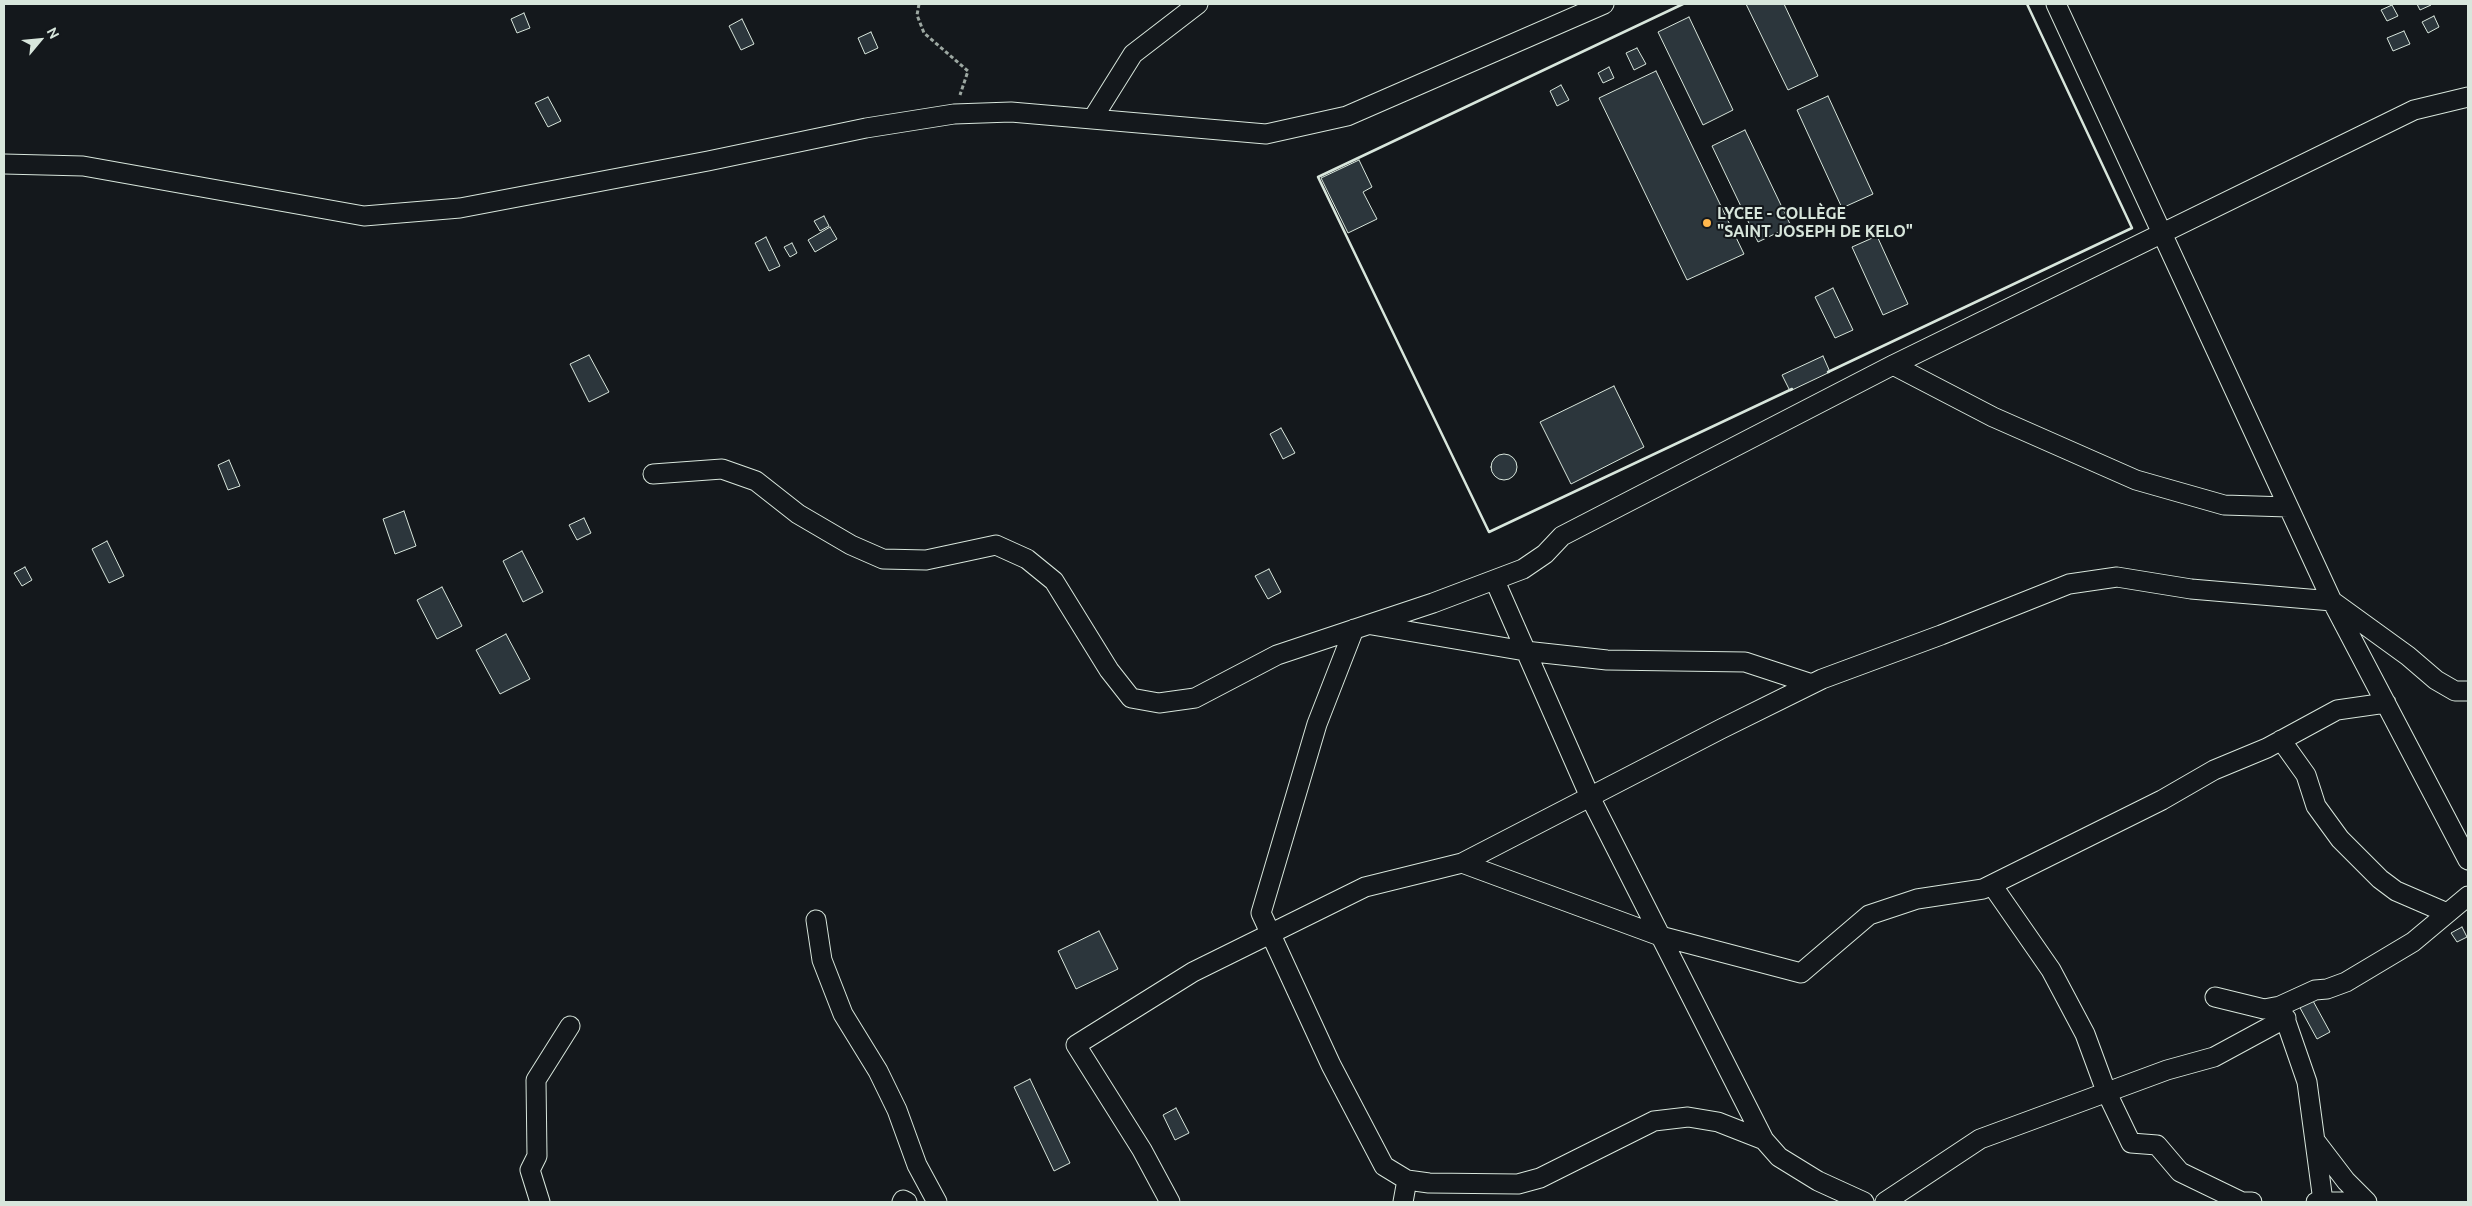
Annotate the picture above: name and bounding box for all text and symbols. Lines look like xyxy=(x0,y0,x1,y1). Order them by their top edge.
north arrow xyxy=(15,15,65,65)
text: N xyxy=(44,25,63,41)
place label: LYCEE - COLLÈGE "SAINT JOSEPH DE KELO" xyxy=(1717,204,1913,242)
marker: LYCEE - COLLÈGE "SAINT JOSEPH DE KELO" xyxy=(1701,217,1713,229)

